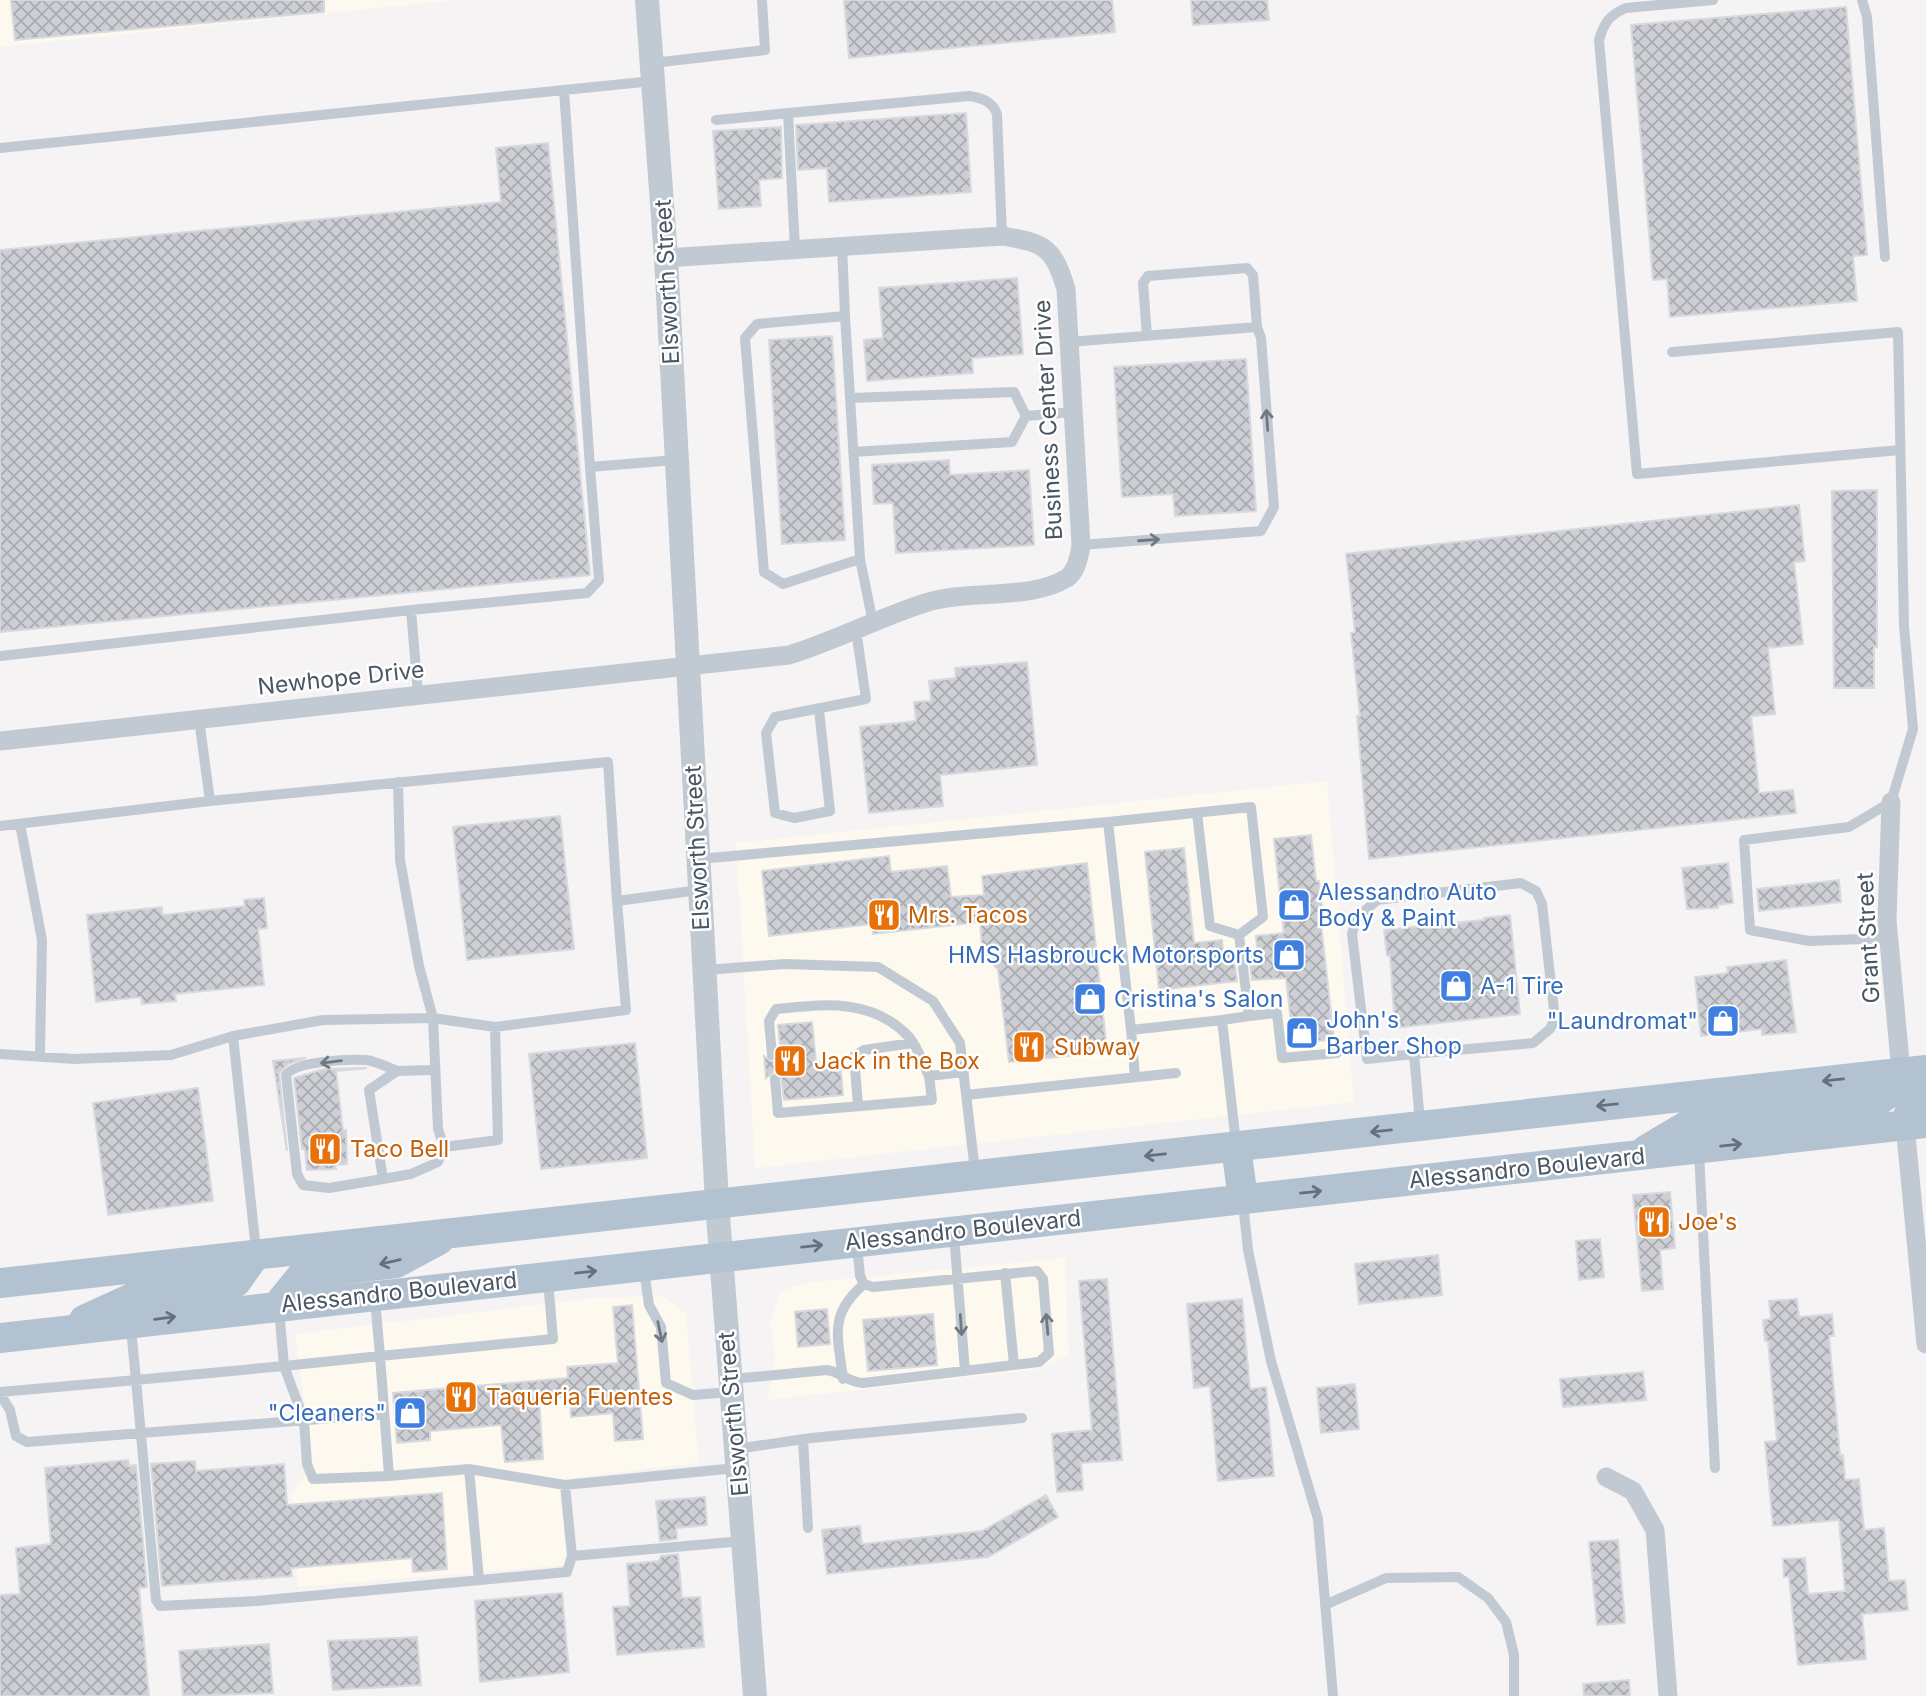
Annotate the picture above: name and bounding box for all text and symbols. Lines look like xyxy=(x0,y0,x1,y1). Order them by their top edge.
street label: Elsworth Street xyxy=(649,198,685,365)
street label: Business Center Drive xyxy=(1028,299,1068,541)
one-way arrow xyxy=(1261,408,1274,431)
one-way arrow xyxy=(1137,533,1160,546)
street label: Newhope Drive xyxy=(256,655,426,701)
street label: Elsworth Street xyxy=(679,764,715,931)
street label: Grant Street xyxy=(1851,871,1885,1004)
place label: Alessandro Auto Body & Paint xyxy=(1318,878,1497,932)
shop icon: Alessandro Auto Body & Paint xyxy=(1275,886,1313,924)
restaurant icon: Mrs. Tacos xyxy=(865,896,903,934)
place label: Mrs. Tacos xyxy=(908,901,1028,929)
shop icon: HMS Hasbrouck Motorsports xyxy=(1270,936,1308,974)
place label: HMS Hasbrouck Motorsports xyxy=(948,941,1264,969)
shop icon: A-1 Tire xyxy=(1437,967,1475,1005)
place label: A-1 Tire xyxy=(1480,972,1564,1000)
shop icon: Cristina's Salon xyxy=(1071,980,1109,1018)
place label: Cristina's Salon xyxy=(1114,985,1283,1013)
shop icon: "Laundromat" xyxy=(1704,1002,1742,1040)
place label: John's Barber Shop xyxy=(1326,1006,1462,1060)
place label: "Laundromat" xyxy=(1547,1007,1698,1035)
shop icon: John's Barber Shop xyxy=(1283,1014,1321,1052)
restaurant icon: Subway xyxy=(1010,1028,1048,1066)
place label: Subway xyxy=(1054,1033,1140,1061)
restaurant icon: Jack in the Box xyxy=(771,1042,809,1080)
place label: Jack in the Box xyxy=(814,1047,980,1075)
one-way arrow xyxy=(320,1055,343,1068)
one-way arrow xyxy=(1822,1073,1845,1086)
one-way arrow xyxy=(1596,1099,1619,1112)
one-way arrow xyxy=(1370,1124,1393,1137)
restaurant icon: Taco Bell xyxy=(306,1130,344,1168)
place label: Taco Bell xyxy=(350,1135,449,1163)
one-way arrow xyxy=(1720,1138,1742,1151)
street label: Alessandro Boulevard xyxy=(1408,1142,1646,1194)
one-way arrow xyxy=(1144,1149,1167,1162)
one-way arrow xyxy=(1299,1185,1321,1198)
restaurant icon: Joe's xyxy=(1635,1203,1673,1241)
street label: Alessandro Boulevard xyxy=(844,1204,1082,1256)
place label: Joe's xyxy=(1678,1208,1737,1236)
one-way arrow xyxy=(800,1239,823,1252)
one-way arrow xyxy=(380,1256,402,1269)
street label: Alessandro Boulevard xyxy=(280,1266,518,1318)
one-way arrow xyxy=(574,1266,597,1279)
one-way arrow xyxy=(153,1312,176,1325)
one-way arrow xyxy=(955,1313,968,1336)
one-way arrow xyxy=(1041,1314,1054,1336)
one-way arrow xyxy=(654,1320,667,1342)
street label: Elsworth Street xyxy=(712,1330,754,1498)
restaurant icon: Taqueria Fuentes xyxy=(442,1378,480,1416)
place label: Taqueria Fuentes xyxy=(486,1383,673,1411)
shop icon: "Cleaners" xyxy=(391,1394,429,1432)
place label: "Cleaners" xyxy=(268,1399,386,1427)

